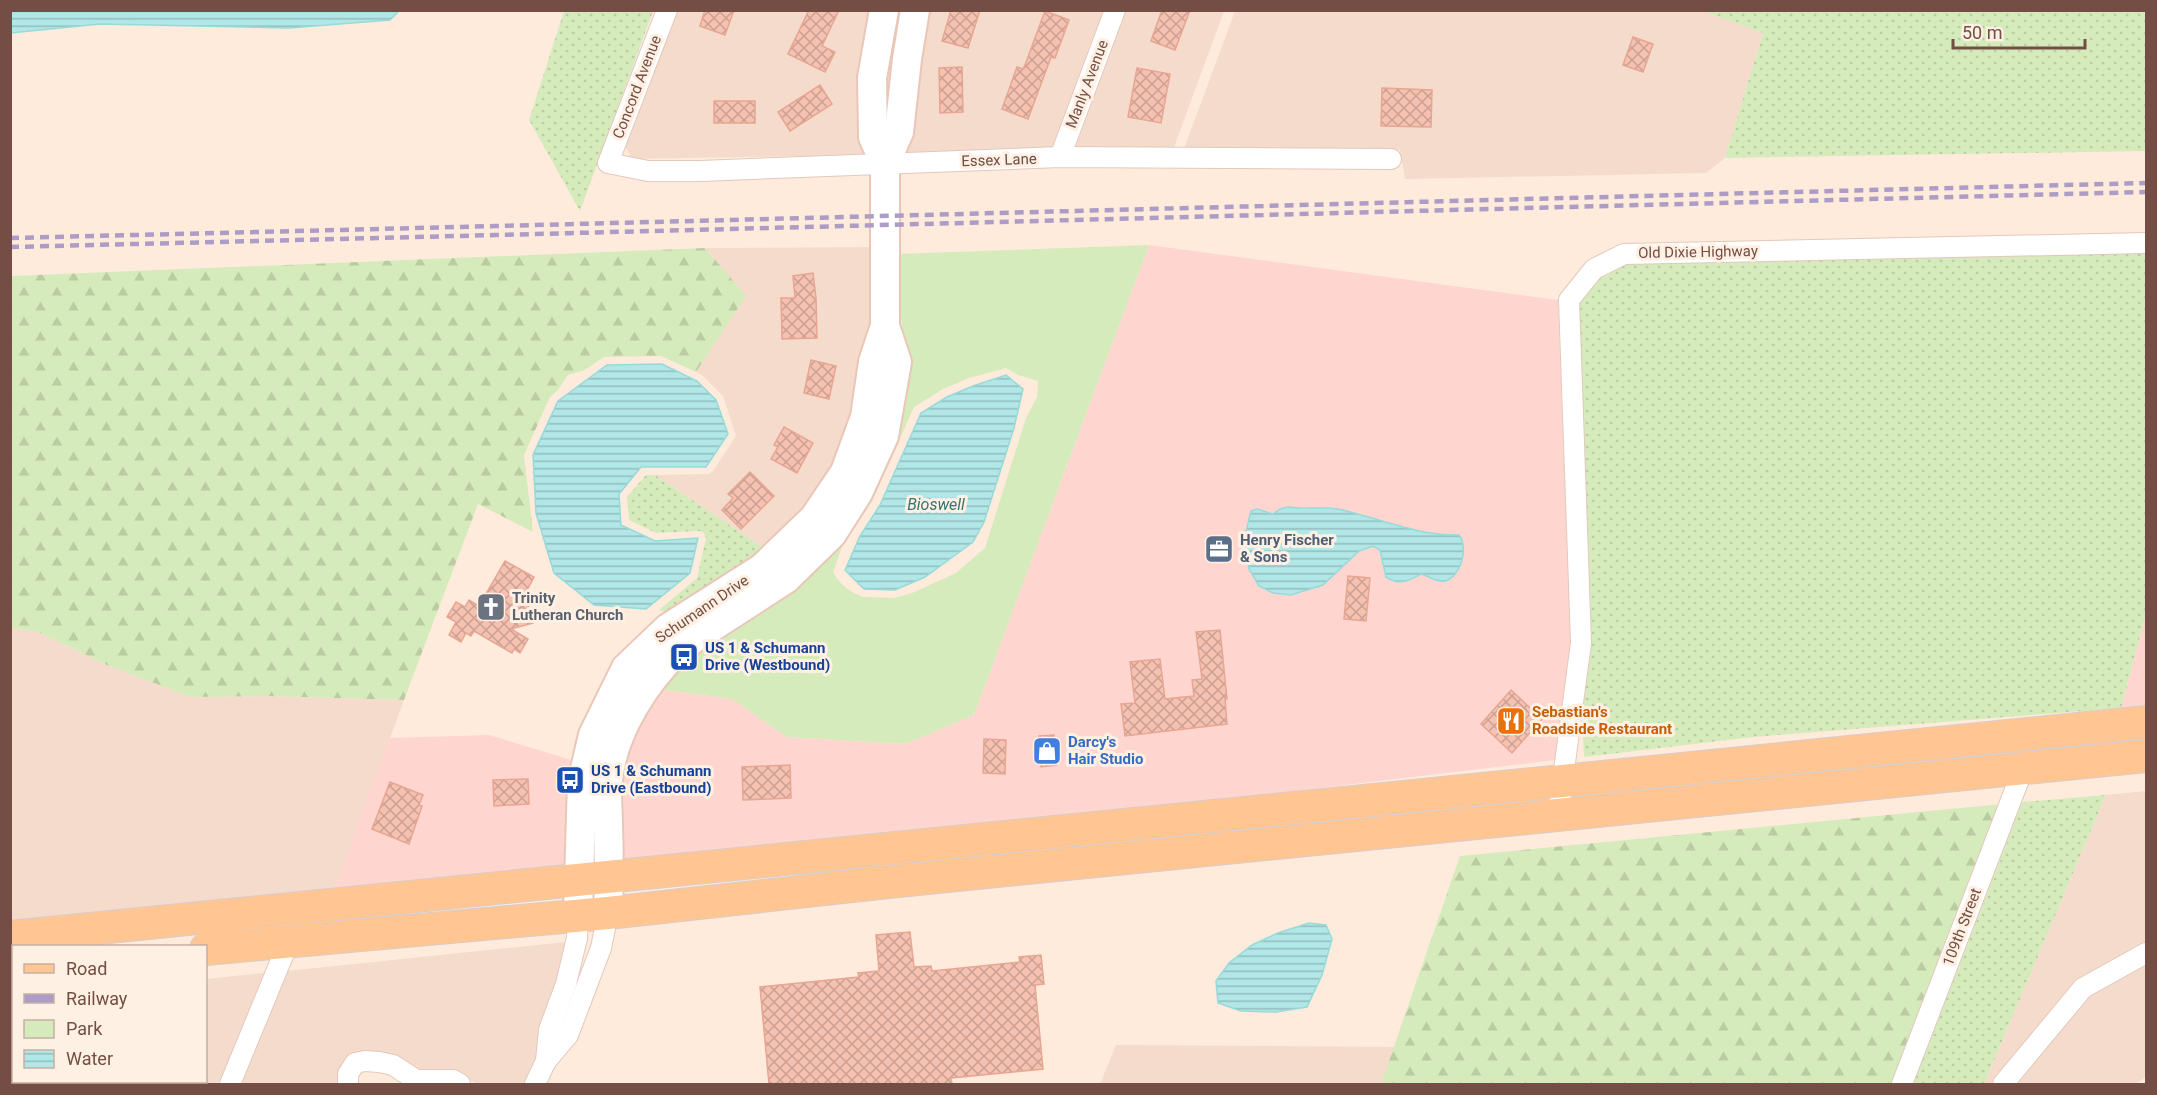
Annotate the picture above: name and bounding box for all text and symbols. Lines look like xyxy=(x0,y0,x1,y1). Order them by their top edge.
scale bar xyxy=(1953,12,2085,50)
text: 50 m xyxy=(1962,22,2002,43)
street label: Concord Avenue xyxy=(609,33,665,141)
street label: Manly Avenue xyxy=(1062,37,1112,131)
street label: Essex Lane xyxy=(961,150,1037,170)
street label: Old Dixie Highway xyxy=(1638,242,1758,262)
water label: Bioswell xyxy=(907,495,965,514)
place label: Henry Fischer & Sons xyxy=(1240,531,1334,566)
office icon: Henry Fischer & Sons xyxy=(1203,533,1235,565)
street label: Schumann Drive xyxy=(652,571,752,647)
place label: Trinity Lutheran Church xyxy=(512,589,624,624)
church icon: Trinity Lutheran Church xyxy=(475,591,507,623)
place label: US 1 & Schumann Drive (Westbound) xyxy=(705,639,830,674)
bus stop icon: US 1 & Schumann Drive (Westbound) xyxy=(668,641,700,673)
place label: Sebastian's Roadside Restaurant xyxy=(1532,703,1672,738)
restaurant icon: Sebastian's Roadside Restaurant xyxy=(1495,705,1527,737)
place label: Darcy's Hair Studio xyxy=(1068,733,1143,768)
shop icon: Darcy's Hair Studio xyxy=(1031,735,1063,767)
place label: US 1 & Schumann Drive (Eastbound) xyxy=(591,762,711,797)
bus stop icon: US 1 & Schumann Drive (Eastbound) xyxy=(554,764,586,796)
street label: 109th Street xyxy=(1939,886,1985,968)
legend xyxy=(12,945,207,1083)
text: Road xyxy=(66,958,107,979)
text: Railway xyxy=(66,988,128,1009)
text: Park xyxy=(66,1018,103,1039)
text: Water xyxy=(66,1048,113,1069)

